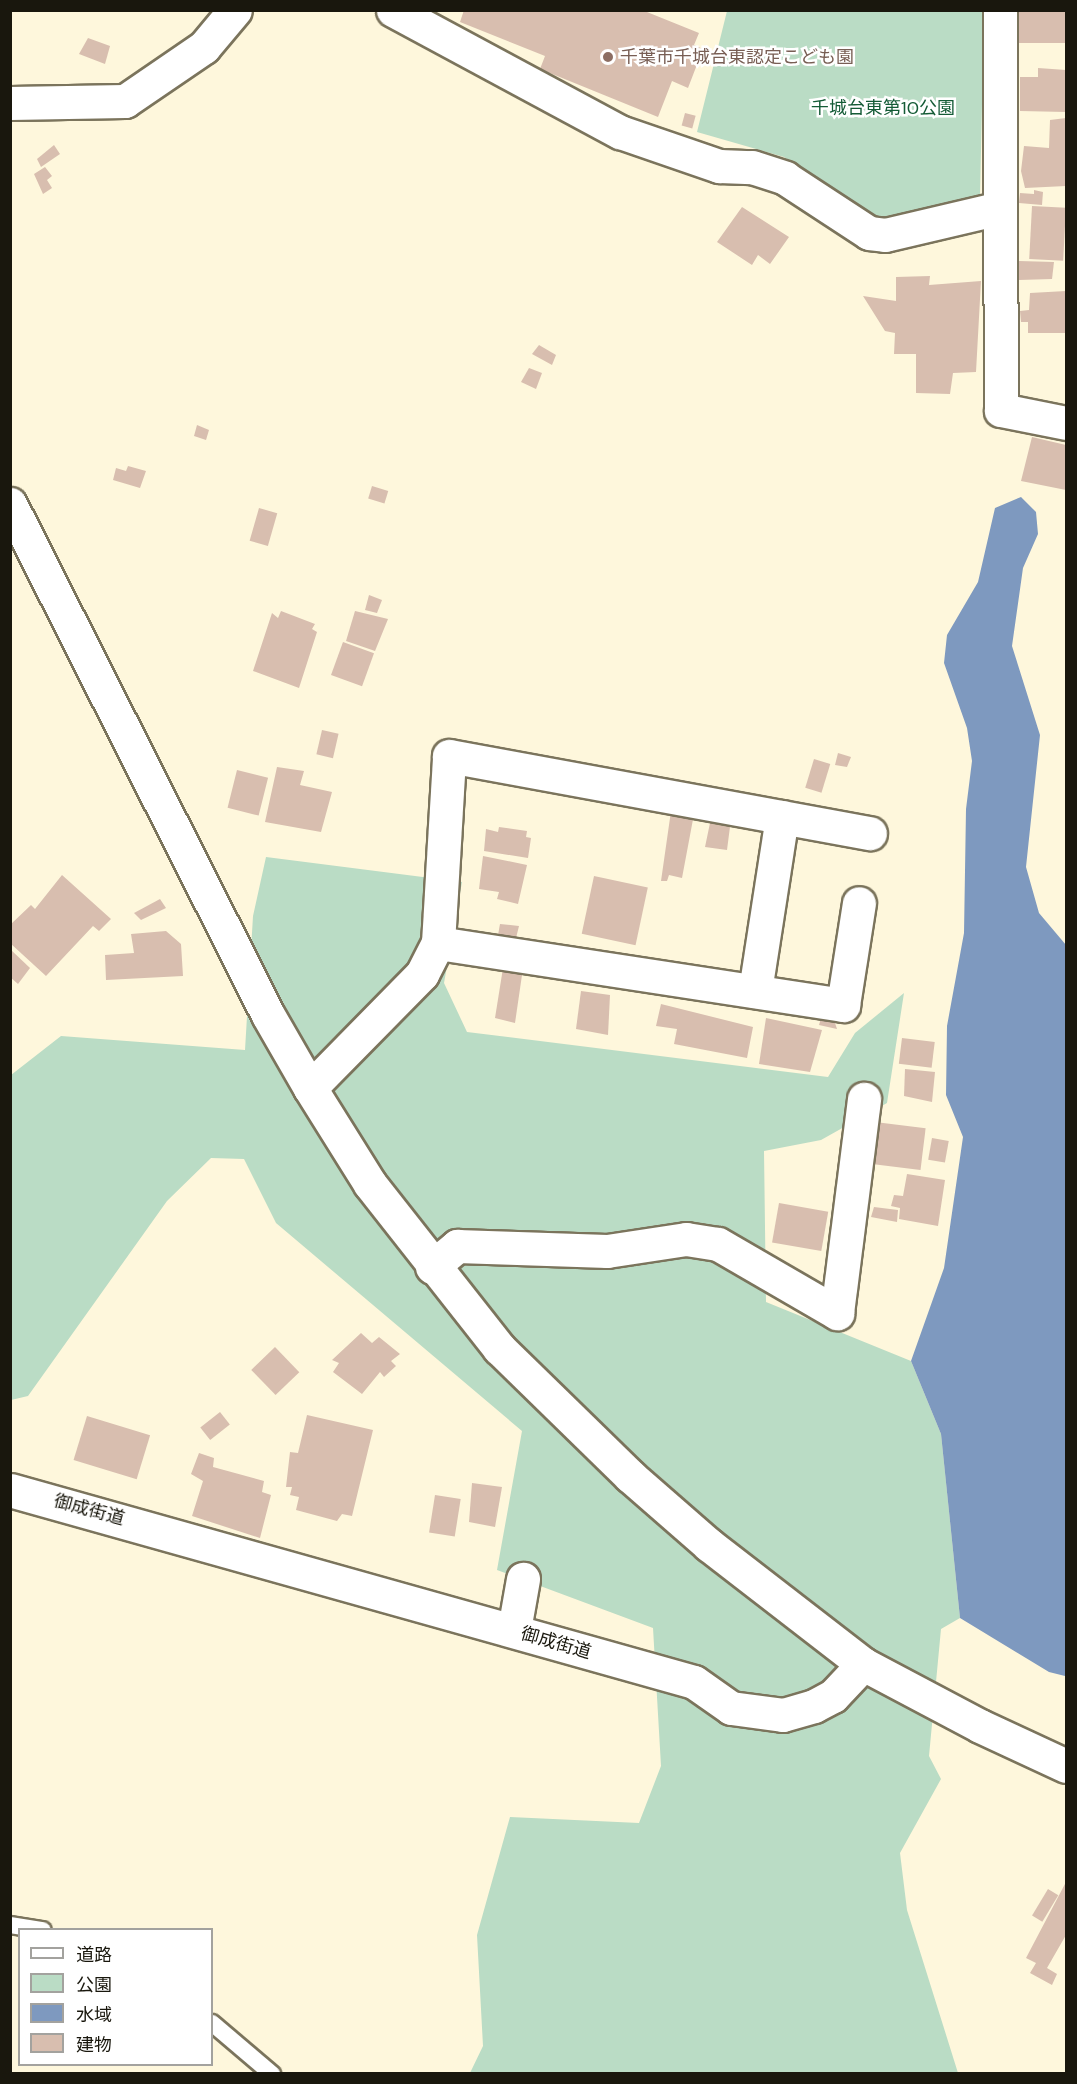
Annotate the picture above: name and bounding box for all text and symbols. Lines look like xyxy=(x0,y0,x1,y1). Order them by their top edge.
place label: 千葉市千城台東認定こども園 xyxy=(620,46,854,68)
marker: 千葉市千城台東認定こども園 xyxy=(601,50,615,64)
park label: 千城台東第10公園 xyxy=(811,97,955,119)
street label: 御成街道 xyxy=(51,1490,127,1530)
street label: 御成街道 xyxy=(518,1623,594,1663)
legend xyxy=(18,1928,213,2066)
text: 道路 xyxy=(76,1943,112,1967)
text: 公園 xyxy=(76,1973,112,1997)
text: 水域 xyxy=(76,2003,112,2027)
text: 建物 xyxy=(76,2033,112,2057)

